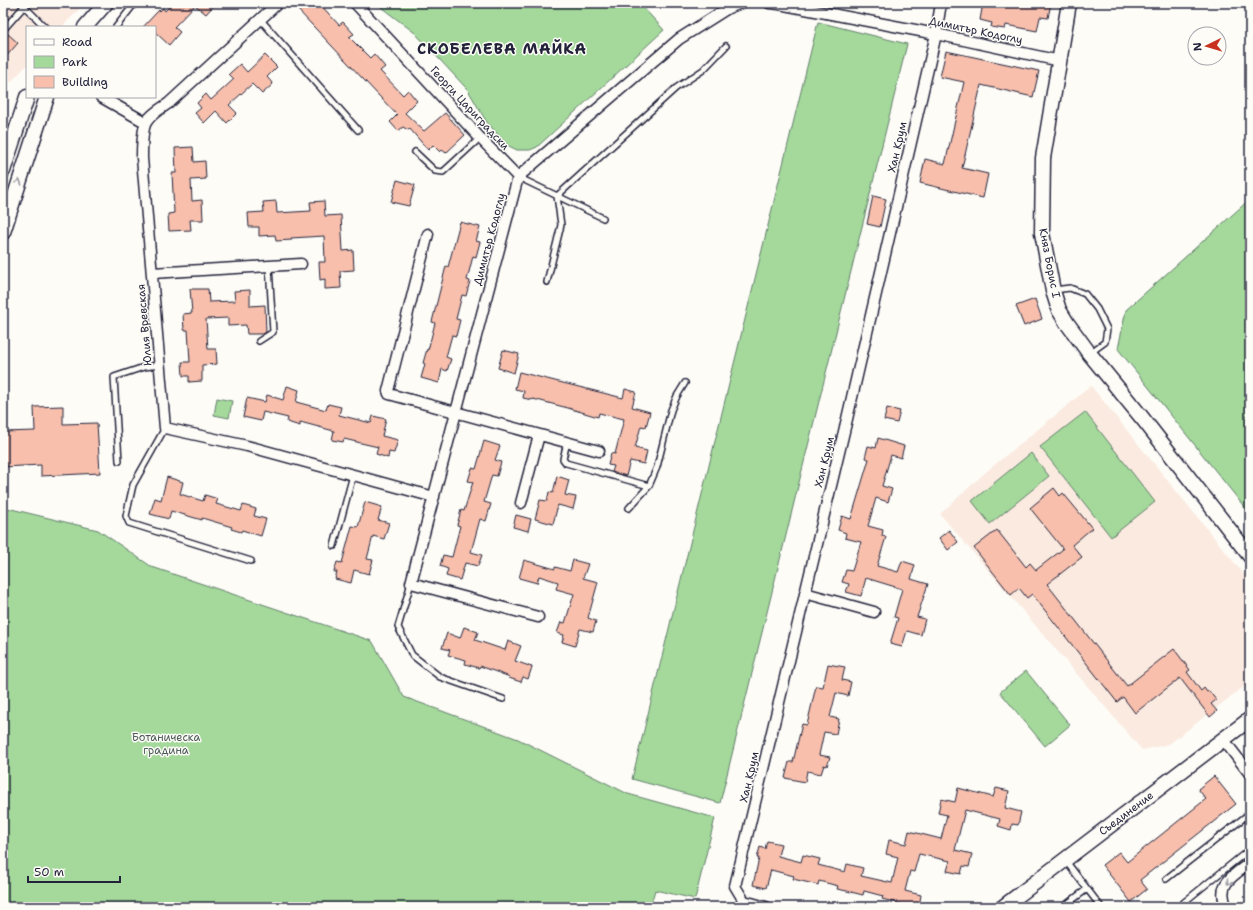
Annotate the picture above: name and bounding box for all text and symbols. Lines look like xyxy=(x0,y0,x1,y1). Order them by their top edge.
street label: Димитър Кодоглу xyxy=(928,13,1024,48)
legend xyxy=(26,26,156,98)
north arrow xyxy=(1187,26,1227,66)
text: Road xyxy=(62,34,93,50)
district label: СКОБЕЛЕВА МАЙКА xyxy=(417,39,587,59)
text: N xyxy=(1190,42,1205,52)
text: Park xyxy=(62,54,88,70)
street label: Георги Цариградски xyxy=(427,63,513,154)
text: Building xyxy=(62,74,108,90)
street label: Хан Крум xyxy=(884,120,911,174)
one-way arrow xyxy=(14,178,23,185)
street label: Димитър Кодоглу xyxy=(470,191,509,287)
street label: Княз Борис I xyxy=(1035,227,1064,299)
street label: Юлия Вревская xyxy=(133,283,156,366)
street label: Хан Крум xyxy=(811,435,838,489)
park label: Ботаническа градина xyxy=(132,730,201,758)
street label: Хан Крум xyxy=(736,750,763,804)
street label: Съединение xyxy=(1096,788,1157,839)
scale bar xyxy=(28,858,120,884)
text: 50 m xyxy=(34,864,64,880)
one-way arrow xyxy=(1227,877,1234,884)

